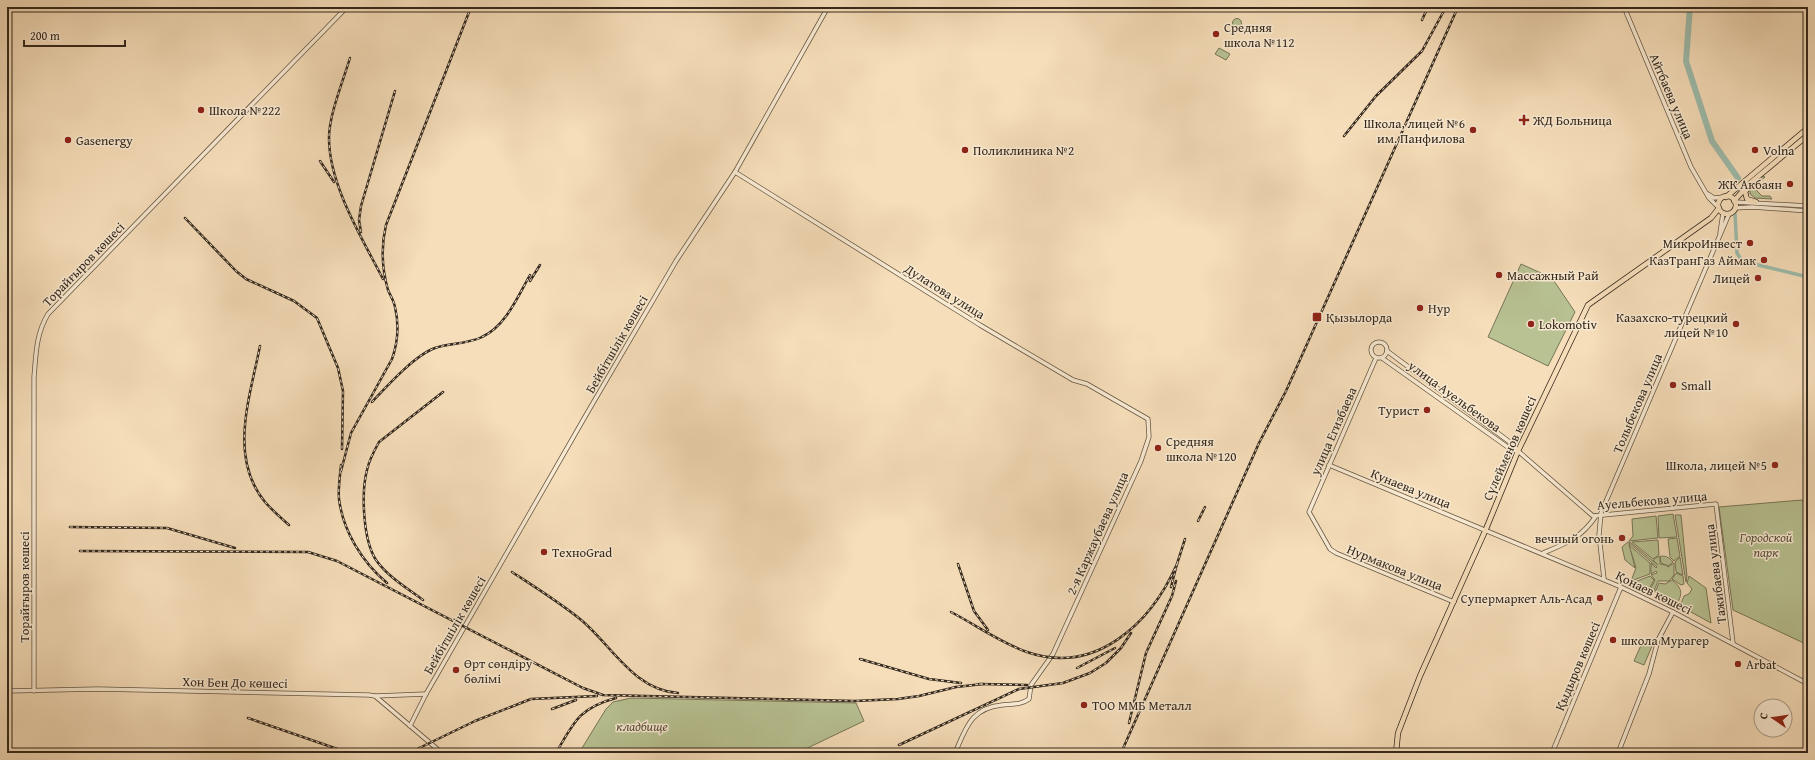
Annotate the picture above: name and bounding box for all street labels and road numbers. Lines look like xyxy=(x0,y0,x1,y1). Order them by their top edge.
street label: Айтбаева улица xyxy=(1645,50,1698,143)
street label: Торайғыров көшесі xyxy=(38,218,129,311)
street label: Дулатова улица xyxy=(900,259,989,324)
street label: Бейбітшілік көшесі xyxy=(581,291,652,397)
street label: Толыбекова улица xyxy=(1608,350,1667,456)
street label: улица Ауельбекова xyxy=(1404,356,1506,437)
street label: улица Егизбаева xyxy=(1305,383,1362,479)
street label: Сүлейменов көшесі xyxy=(1478,393,1541,503)
street label: Кунаева улица xyxy=(1368,464,1454,513)
street label: 2-я Каржаубаева улица xyxy=(1062,468,1134,598)
street label: Ауельбекова улица xyxy=(1596,486,1709,515)
street label: Тажибаева улица xyxy=(1700,522,1731,625)
street label: Торайғыров көшесі xyxy=(15,531,34,643)
street label: Нурмакова улица xyxy=(1344,540,1446,596)
street label: Қонаев көшесі xyxy=(1612,566,1695,619)
street label: Бейбітшілік көшесі xyxy=(419,572,490,678)
street label: Қыдыров көшесі xyxy=(1550,618,1605,714)
street label: Хон Бен До көшесі xyxy=(182,672,288,693)

